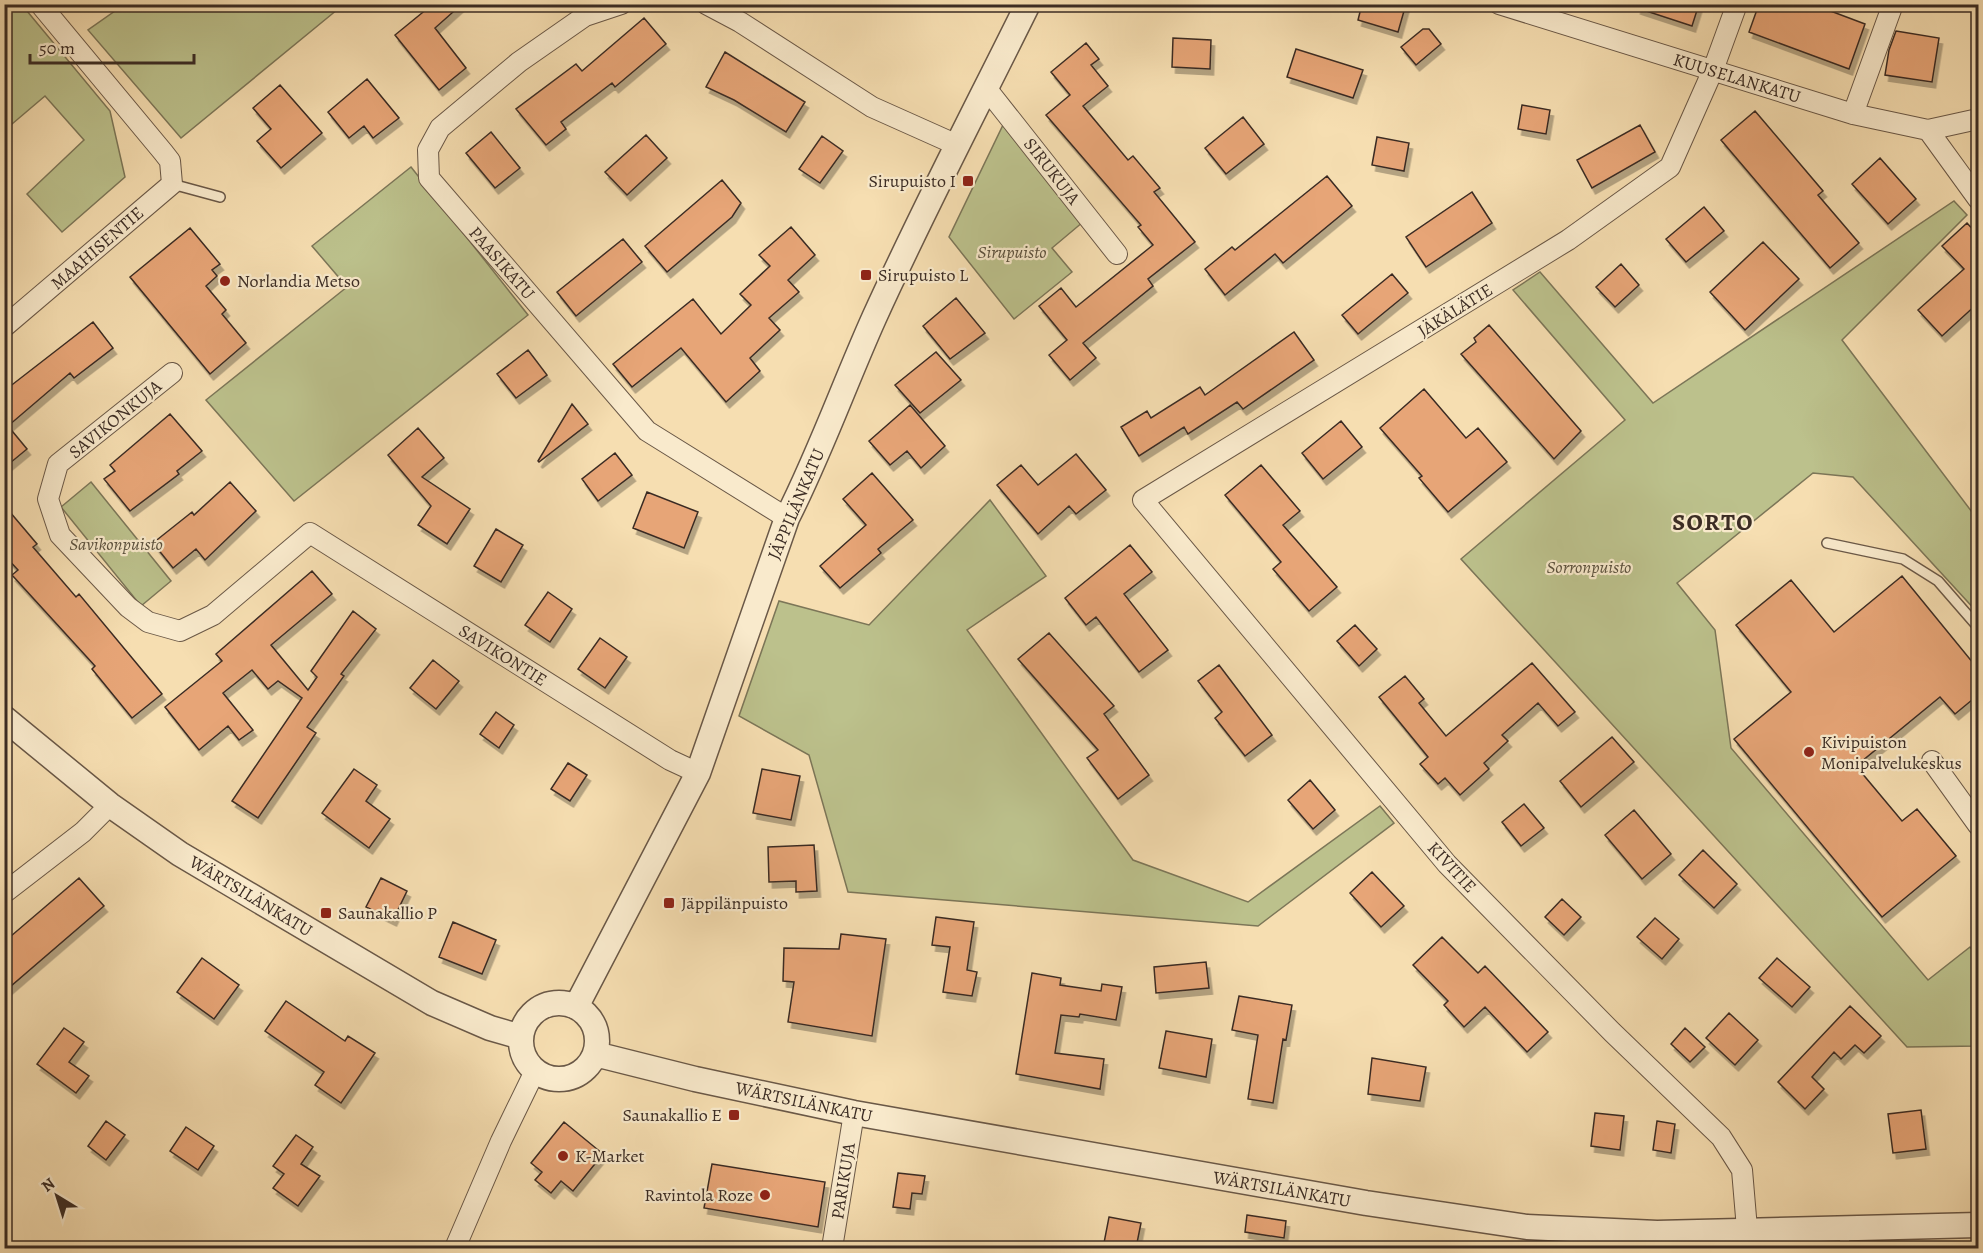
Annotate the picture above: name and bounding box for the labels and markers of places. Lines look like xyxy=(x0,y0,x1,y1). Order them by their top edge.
place label: Sirupuisto I xyxy=(868,169,956,193)
marker: Sirupuisto I xyxy=(961,174,975,188)
place label: Sirupuisto L xyxy=(878,263,969,287)
marker: Sirupuisto L xyxy=(859,268,873,282)
place label: Norlandia Metso xyxy=(237,269,360,293)
marker: Norlandia Metso xyxy=(218,274,232,288)
place label: Kivipuiston Monipalvelukeskus xyxy=(1821,730,1962,775)
marker: Kivipuiston Monipalvelukeskus xyxy=(1802,745,1816,759)
place label: Jäppilänpuisto xyxy=(681,891,788,915)
marker: Jäppilänpuisto xyxy=(662,896,676,910)
place label: Saunakallio P xyxy=(338,901,437,925)
marker: Saunakallio P xyxy=(319,906,333,920)
place label: Saunakallio E xyxy=(622,1103,722,1127)
marker: Saunakallio E xyxy=(727,1108,741,1122)
place label: K-Market xyxy=(575,1144,645,1168)
marker: K-Market xyxy=(556,1149,570,1163)
place label: Ravintola Roze xyxy=(644,1183,753,1207)
marker: Ravintola Roze xyxy=(758,1188,772,1202)

